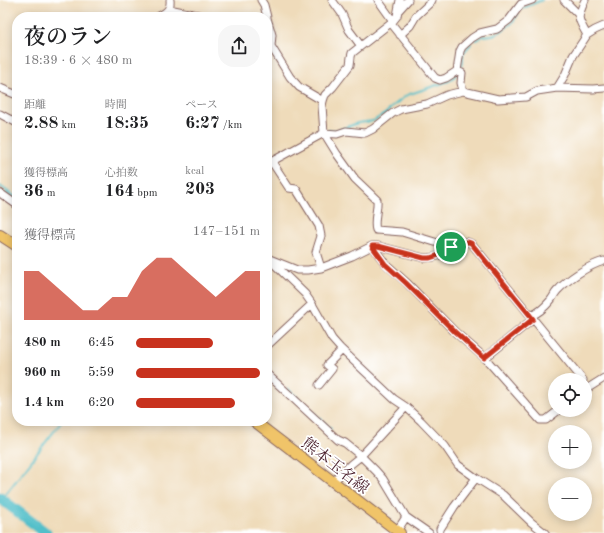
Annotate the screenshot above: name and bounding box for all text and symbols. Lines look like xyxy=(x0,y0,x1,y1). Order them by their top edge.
button: share xyxy=(218,25,260,67)
text: 夜のラン xyxy=(24,27,112,49)
text: 18:39 · 6 × 480 m xyxy=(24,54,132,67)
text: 距離 xyxy=(24,100,46,111)
text: 時間 xyxy=(105,100,127,111)
text: ペース xyxy=(185,100,218,111)
text: 2.88 xyxy=(24,115,58,132)
text: 18:35 xyxy=(105,115,149,132)
text: 6:27 xyxy=(185,115,220,132)
text: km xyxy=(58,120,76,131)
text: /km xyxy=(220,120,242,131)
text: kcal xyxy=(185,166,204,177)
text: 獲得標高 xyxy=(24,168,68,179)
text: 心拍数 xyxy=(105,168,138,179)
text: 203 xyxy=(185,181,215,198)
text: 36 xyxy=(24,183,44,200)
text: 164 xyxy=(105,183,134,200)
text: m xyxy=(44,188,56,199)
text: bpm xyxy=(134,188,157,199)
text: 147–151 m xyxy=(193,225,260,238)
text: 獲得標高 xyxy=(24,229,76,242)
pin xyxy=(434,230,468,264)
icon: arrive xyxy=(440,236,462,258)
text: 480 m xyxy=(24,336,61,349)
text: 6:45 xyxy=(88,336,114,349)
text: 960 m xyxy=(24,366,61,379)
text: 5:59 xyxy=(88,366,114,379)
map controls xyxy=(548,373,592,521)
button: locate xyxy=(548,373,592,417)
text: 1.4 km xyxy=(24,396,64,409)
text: 6:20 xyxy=(88,396,114,409)
button: + xyxy=(548,425,592,469)
street label: 熊本玉名線 xyxy=(298,434,372,498)
button: − xyxy=(548,477,592,521)

